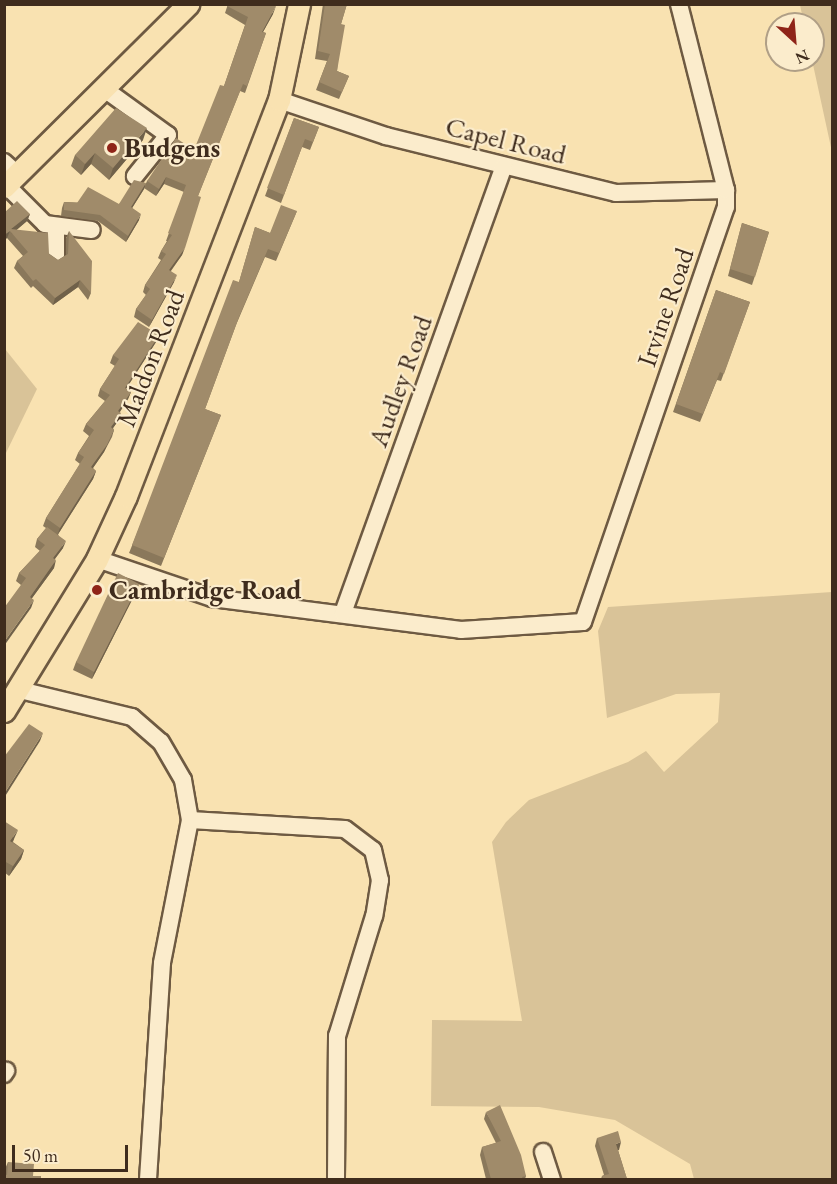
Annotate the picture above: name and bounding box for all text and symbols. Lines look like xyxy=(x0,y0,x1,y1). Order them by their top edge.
north arrow xyxy=(765,12,825,72)
text: N xyxy=(792,45,813,69)
street label: Capel Road xyxy=(442,109,570,171)
place label: Budgens xyxy=(124,132,220,164)
marker: Budgens xyxy=(105,141,119,155)
street label: Irvine Road xyxy=(630,243,700,371)
street label: Maldon Road xyxy=(109,285,191,431)
street label: Audley Road xyxy=(361,311,439,451)
place label: Cambridge Road xyxy=(109,574,301,606)
marker: Cambridge Road xyxy=(90,583,104,597)
scale bar xyxy=(15,1133,130,1171)
text: 50 m xyxy=(23,1144,58,1167)

